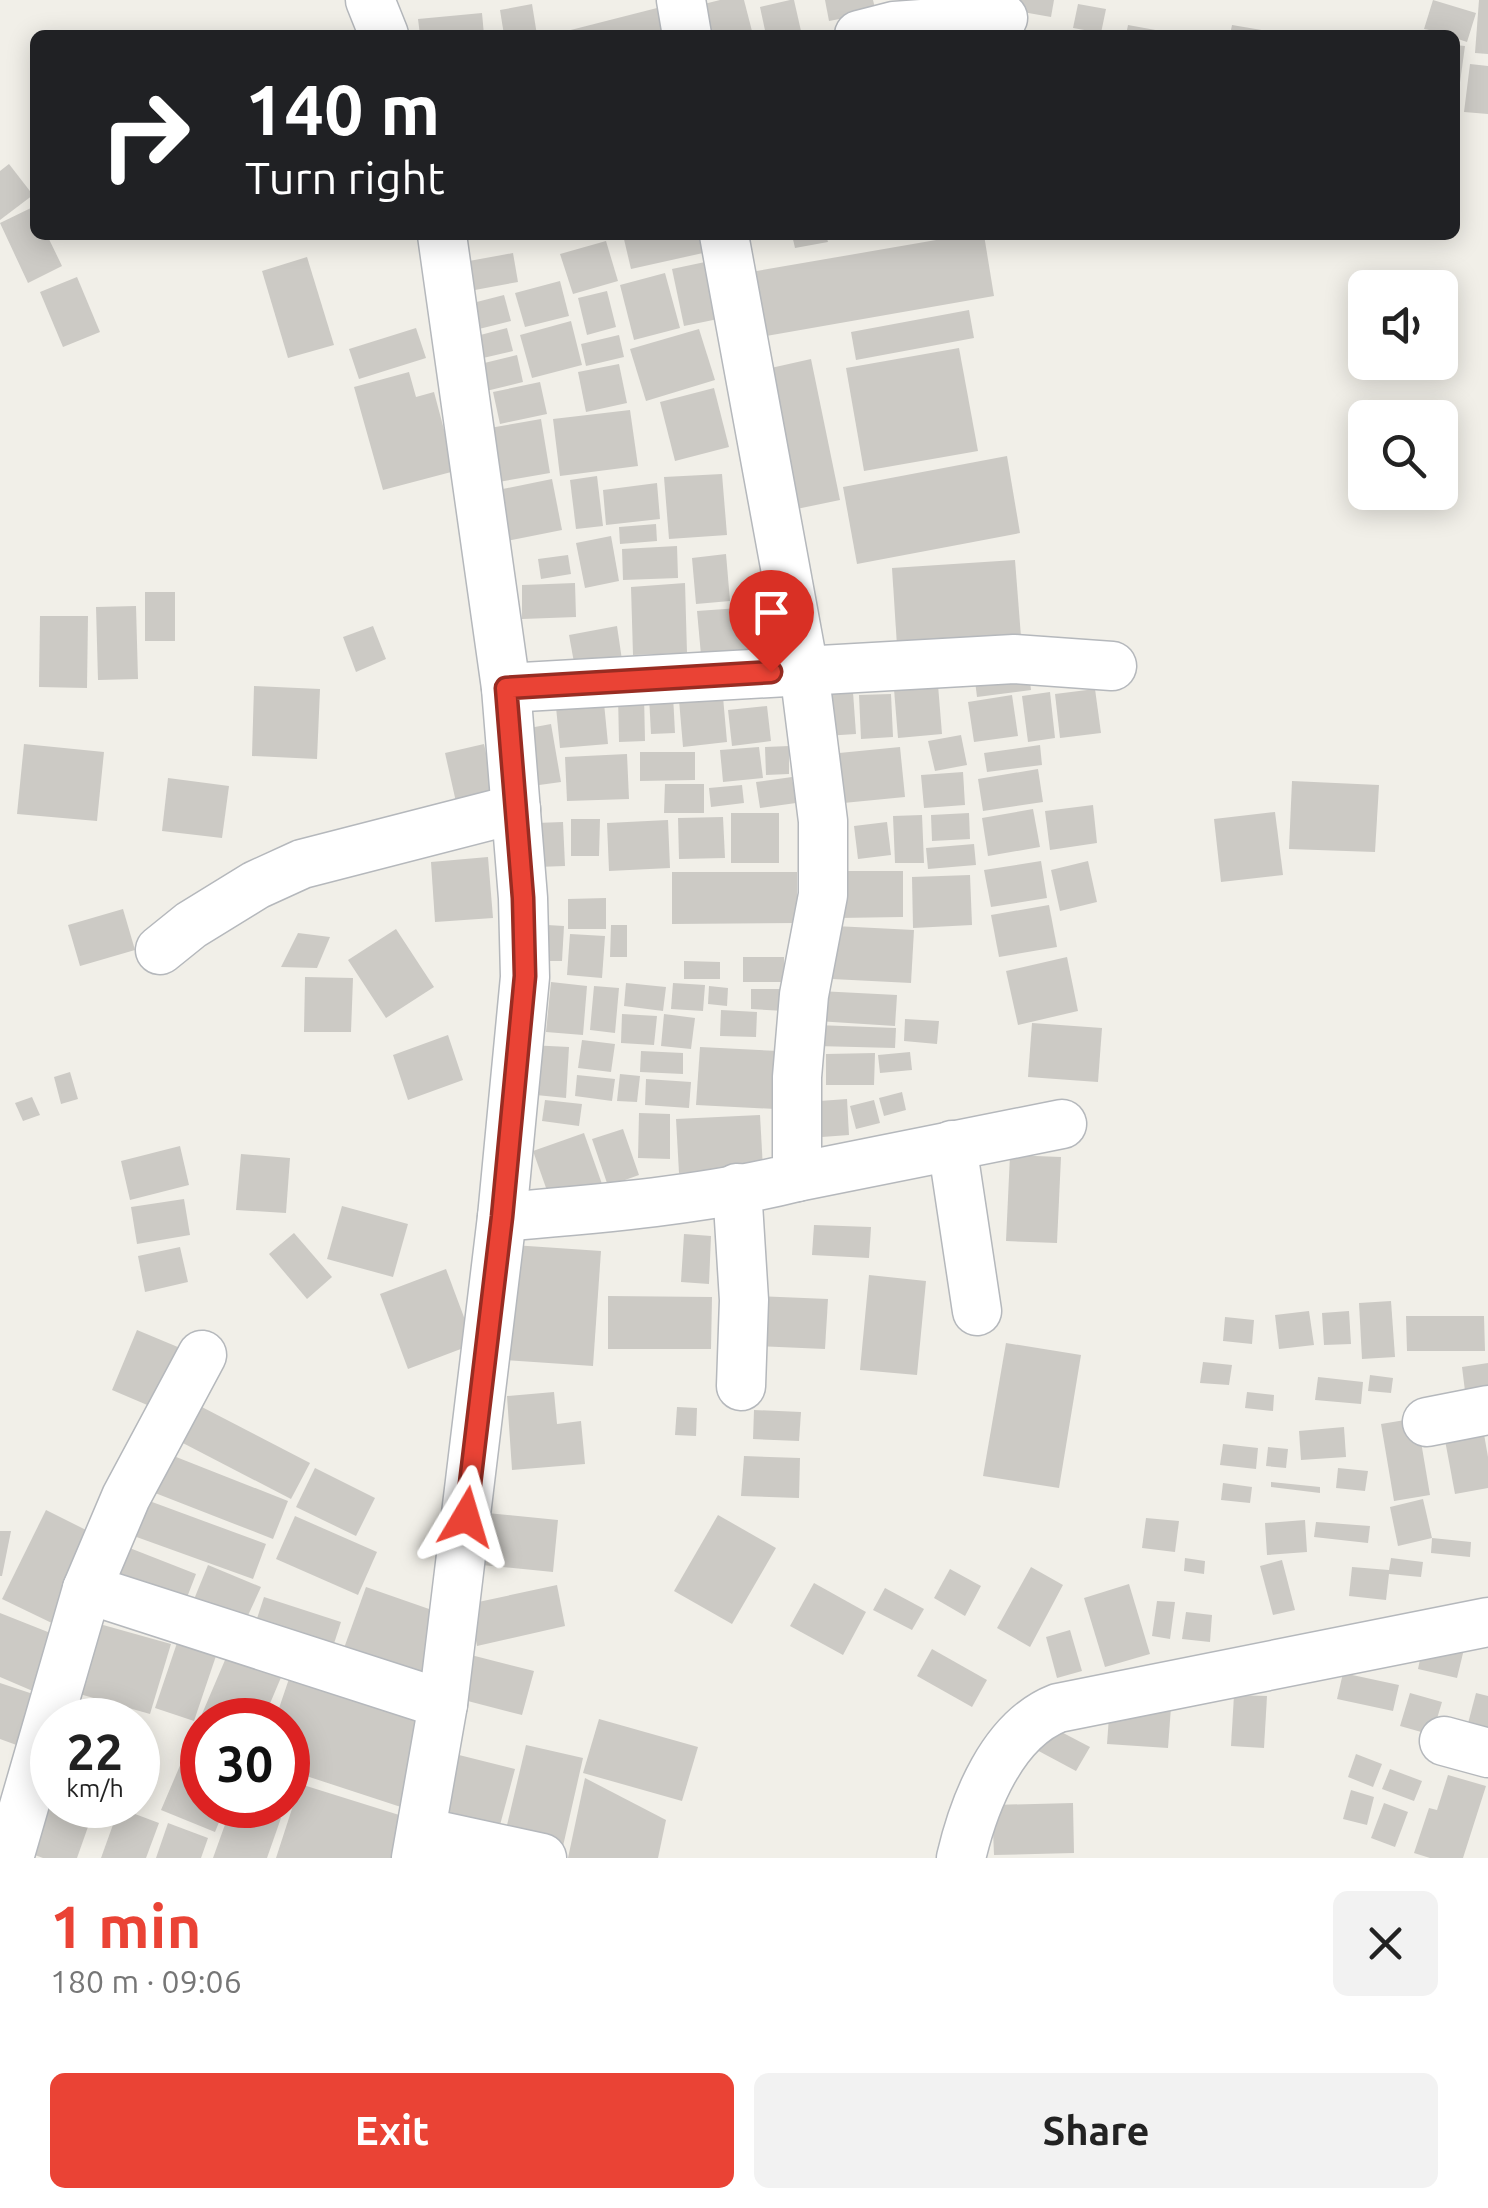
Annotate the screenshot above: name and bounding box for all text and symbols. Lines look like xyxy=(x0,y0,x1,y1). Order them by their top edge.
icon: right xyxy=(80,70,210,200)
text: 140 m xyxy=(245,70,440,148)
text: Turn right xyxy=(245,152,445,203)
map controls xyxy=(1348,270,1458,510)
button: sound xyxy=(1348,270,1458,380)
button: search xyxy=(1348,400,1458,510)
pin xyxy=(729,570,814,673)
icon: arrive xyxy=(744,585,799,640)
position arrow xyxy=(414,1465,518,1569)
speed limit sign: 30 xyxy=(180,1698,310,1828)
text: 22 xyxy=(67,1723,123,1779)
text: km/h xyxy=(66,1774,124,1802)
button: close xyxy=(1333,1891,1438,1996)
text: 1 min xyxy=(50,1892,202,1959)
text: 180 m · 09:06 xyxy=(50,1963,242,1999)
button: Exit xyxy=(50,2073,734,2188)
button: Share xyxy=(754,2073,1438,2188)

